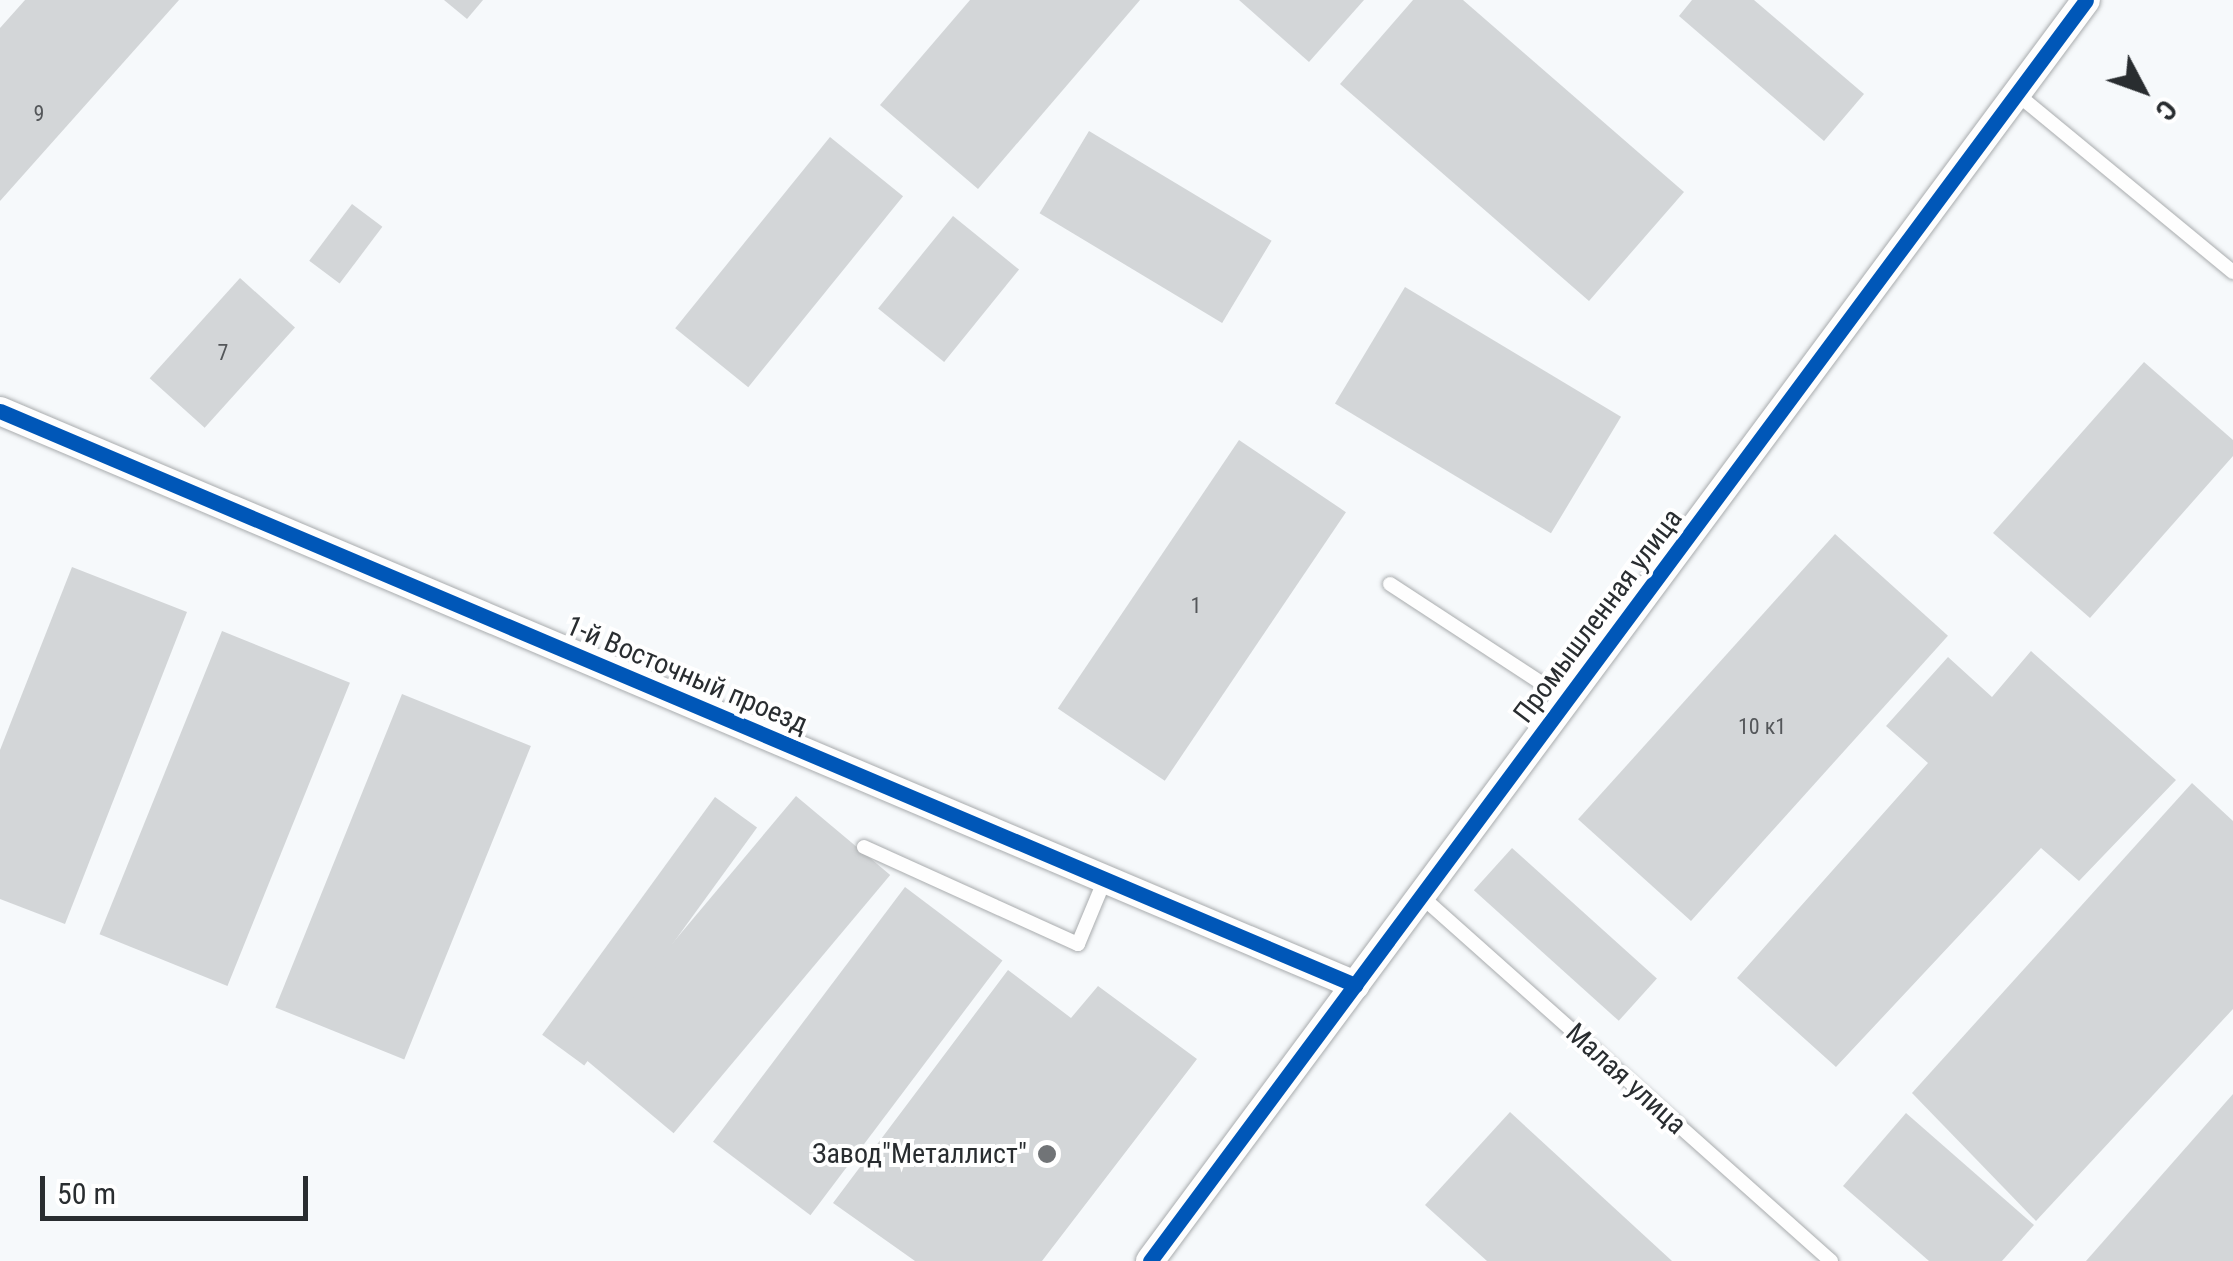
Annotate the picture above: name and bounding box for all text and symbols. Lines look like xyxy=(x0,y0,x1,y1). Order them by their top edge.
north arrow xyxy=(2093,40,2193,140)
text: С xyxy=(2148,93,2184,127)
house number: 9 xyxy=(34,101,44,127)
house number: 7 xyxy=(218,340,228,366)
street label: Промышленная улица xyxy=(1507,502,1689,730)
house number: 1 xyxy=(1191,593,1201,619)
street label: 1-й Восточный проезд xyxy=(561,609,813,741)
house number: 10 к1 xyxy=(1738,714,1786,740)
street label: Малая улица xyxy=(1559,1016,1693,1142)
place label: Завод"Металлист" xyxy=(812,1137,1027,1171)
marker: Завод"Металлист" xyxy=(1036,1143,1058,1165)
scale bar xyxy=(45,1156,312,1218)
text: 50 m xyxy=(57,1176,116,1211)

